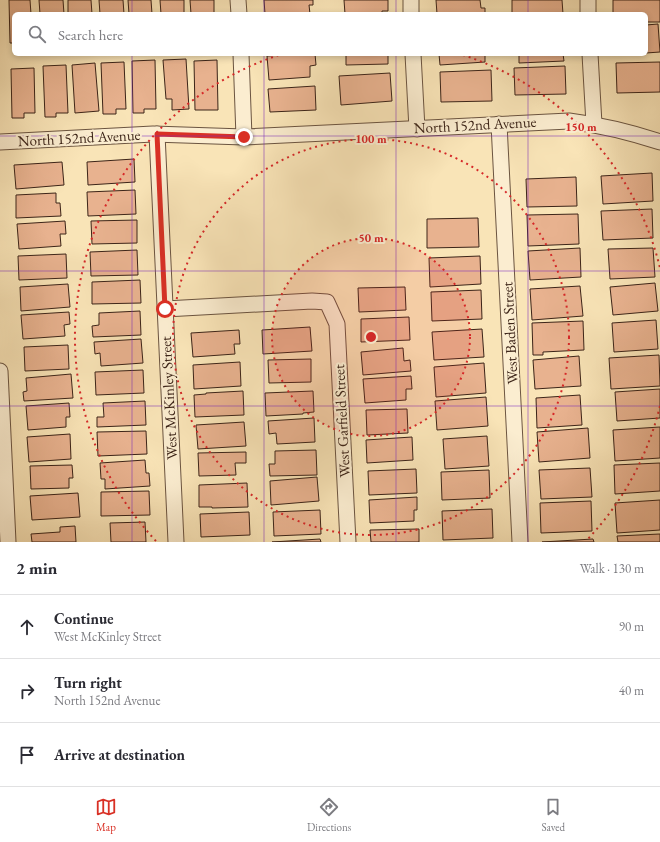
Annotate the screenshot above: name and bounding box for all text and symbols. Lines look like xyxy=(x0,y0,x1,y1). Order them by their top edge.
search box xyxy=(12,12,648,56)
icon: search xyxy=(26,23,48,45)
text: Search here xyxy=(58,25,123,44)
street label: North 152nd Avenue xyxy=(413,112,537,137)
text: 150 m xyxy=(565,119,597,135)
street label: North 152nd Avenue xyxy=(17,125,141,150)
route end xyxy=(235,128,253,146)
text: 100 m xyxy=(355,131,387,147)
text: 50 m xyxy=(358,230,384,246)
street label: West Baden Street xyxy=(497,281,522,385)
route start xyxy=(156,300,174,318)
centre of rings xyxy=(364,330,378,344)
street label: West McKinley Street xyxy=(156,335,181,460)
street label: West Garfield Street xyxy=(329,364,354,478)
text: 2 min xyxy=(16,557,57,579)
text: Walk · 130 m xyxy=(580,560,644,577)
text: Continue xyxy=(54,609,114,628)
icon: ahead xyxy=(16,616,38,638)
text: 90 m xyxy=(619,618,644,635)
text: West McKinley Street xyxy=(54,628,161,645)
text: Turn right xyxy=(54,673,122,692)
icon: right xyxy=(16,680,38,702)
text: 40 m xyxy=(619,682,644,699)
text: North 152nd Avenue xyxy=(54,692,161,709)
icon: arrive xyxy=(16,744,38,766)
text: Arrive at destination xyxy=(54,745,185,764)
tab: Map xyxy=(95,796,117,834)
tab: Directions xyxy=(307,796,351,834)
tab: Saved xyxy=(541,796,565,834)

